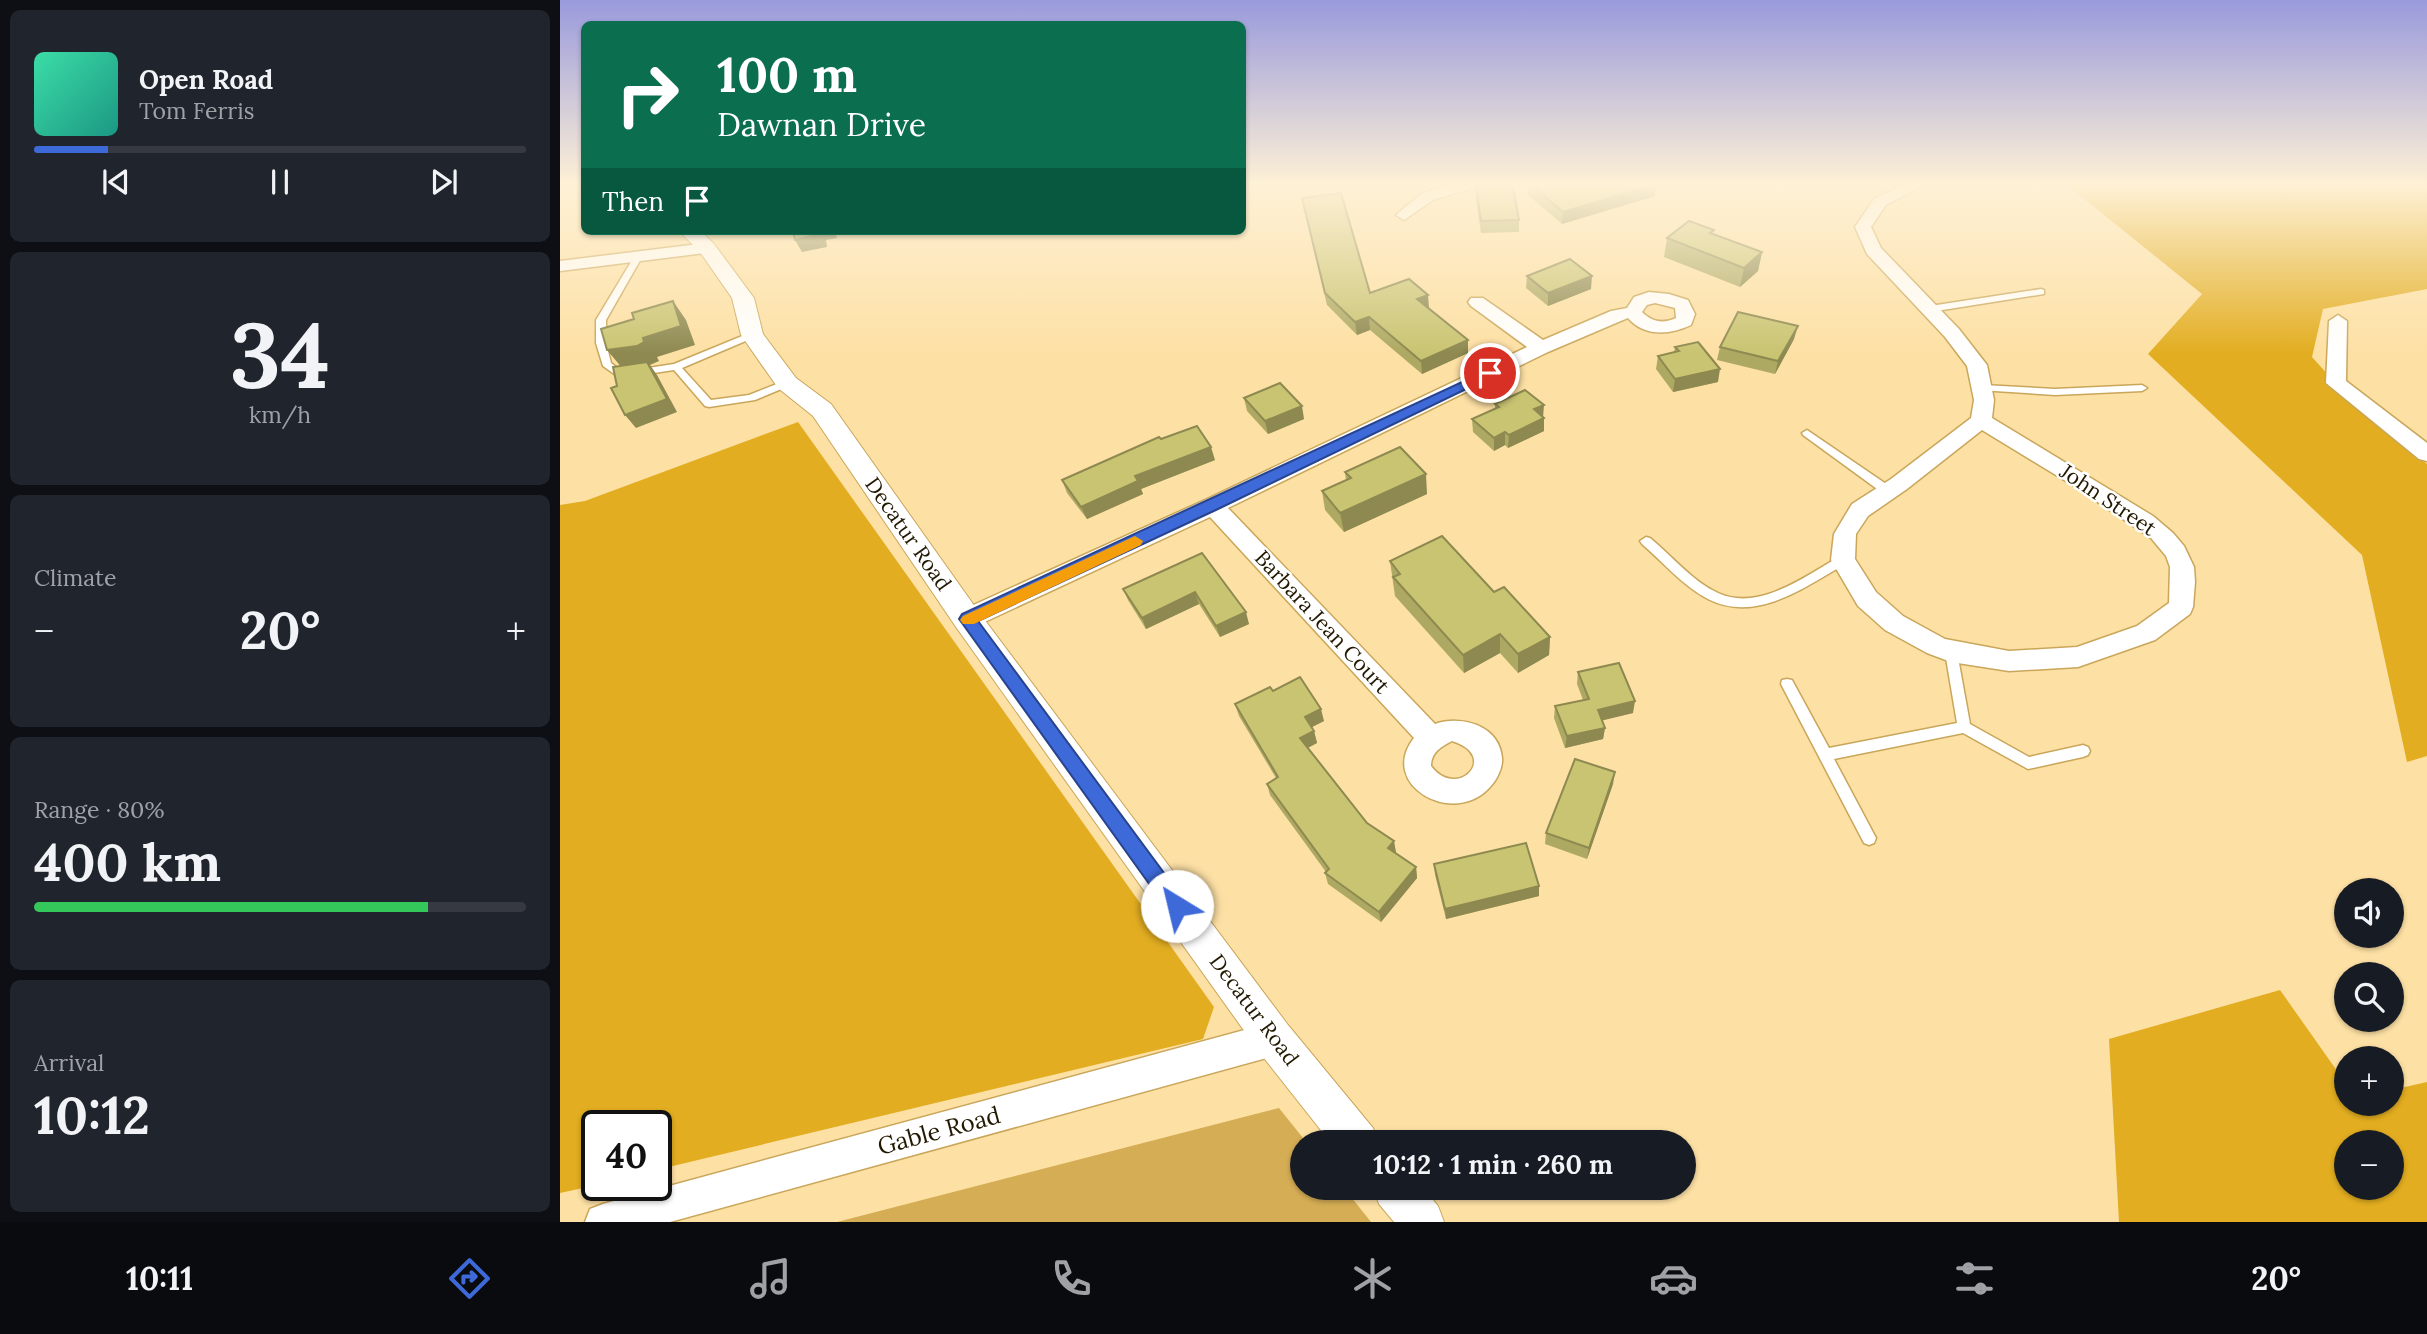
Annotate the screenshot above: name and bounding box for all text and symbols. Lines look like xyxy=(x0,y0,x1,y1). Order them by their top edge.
text: 100 m xyxy=(717,43,857,105)
icon: right xyxy=(602,49,693,140)
text: Open Road xyxy=(139,63,273,96)
text: Tom Ferris xyxy=(139,96,254,125)
text: Dawnan Drive xyxy=(717,104,926,145)
icon: previous xyxy=(97,163,135,201)
icon: pause xyxy=(261,163,299,201)
icon: next xyxy=(425,163,463,201)
icon: arrive xyxy=(678,182,716,220)
text: Then xyxy=(602,185,664,218)
text: 34 xyxy=(230,296,330,413)
pin xyxy=(1460,343,1520,403)
icon: arrive xyxy=(1471,354,1509,392)
text: km/h xyxy=(249,400,311,429)
street label: John Street xyxy=(2054,457,2162,542)
street label: Decatur Road xyxy=(859,472,958,596)
street label: Barbara Jean Court xyxy=(1249,544,1396,700)
text: Climate xyxy=(34,563,116,592)
text: 20° xyxy=(240,597,320,663)
text: − xyxy=(34,607,54,655)
text: + xyxy=(506,607,526,655)
text: Range · 80% xyxy=(34,795,164,824)
text: 400 km xyxy=(34,829,221,895)
position arrow xyxy=(1140,869,1214,943)
map controls xyxy=(2334,878,2404,1200)
button: sound xyxy=(2334,878,2404,948)
street label: Decatur Road xyxy=(1204,949,1305,1071)
button: search xyxy=(2334,962,2404,1032)
button: + xyxy=(2334,1046,2404,1116)
text: Arrival xyxy=(34,1048,104,1077)
text: 10:12 xyxy=(34,1082,150,1148)
street label: Gable Road xyxy=(874,1099,1004,1162)
speed limit sign: 40 xyxy=(581,1110,672,1201)
button: − xyxy=(2334,1130,2404,1200)
text: 10:12 · 1 min · 260 m xyxy=(1373,1148,1613,1181)
icon: directions xyxy=(445,1254,494,1303)
icon: music xyxy=(746,1254,795,1303)
icon: phone xyxy=(1047,1254,1096,1303)
icon: climate xyxy=(1348,1254,1397,1303)
icon: car xyxy=(1649,1254,1698,1303)
icon: filters xyxy=(1950,1254,1999,1303)
text: 10:11 xyxy=(126,1258,193,1299)
text: 20° xyxy=(2251,1258,2301,1299)

